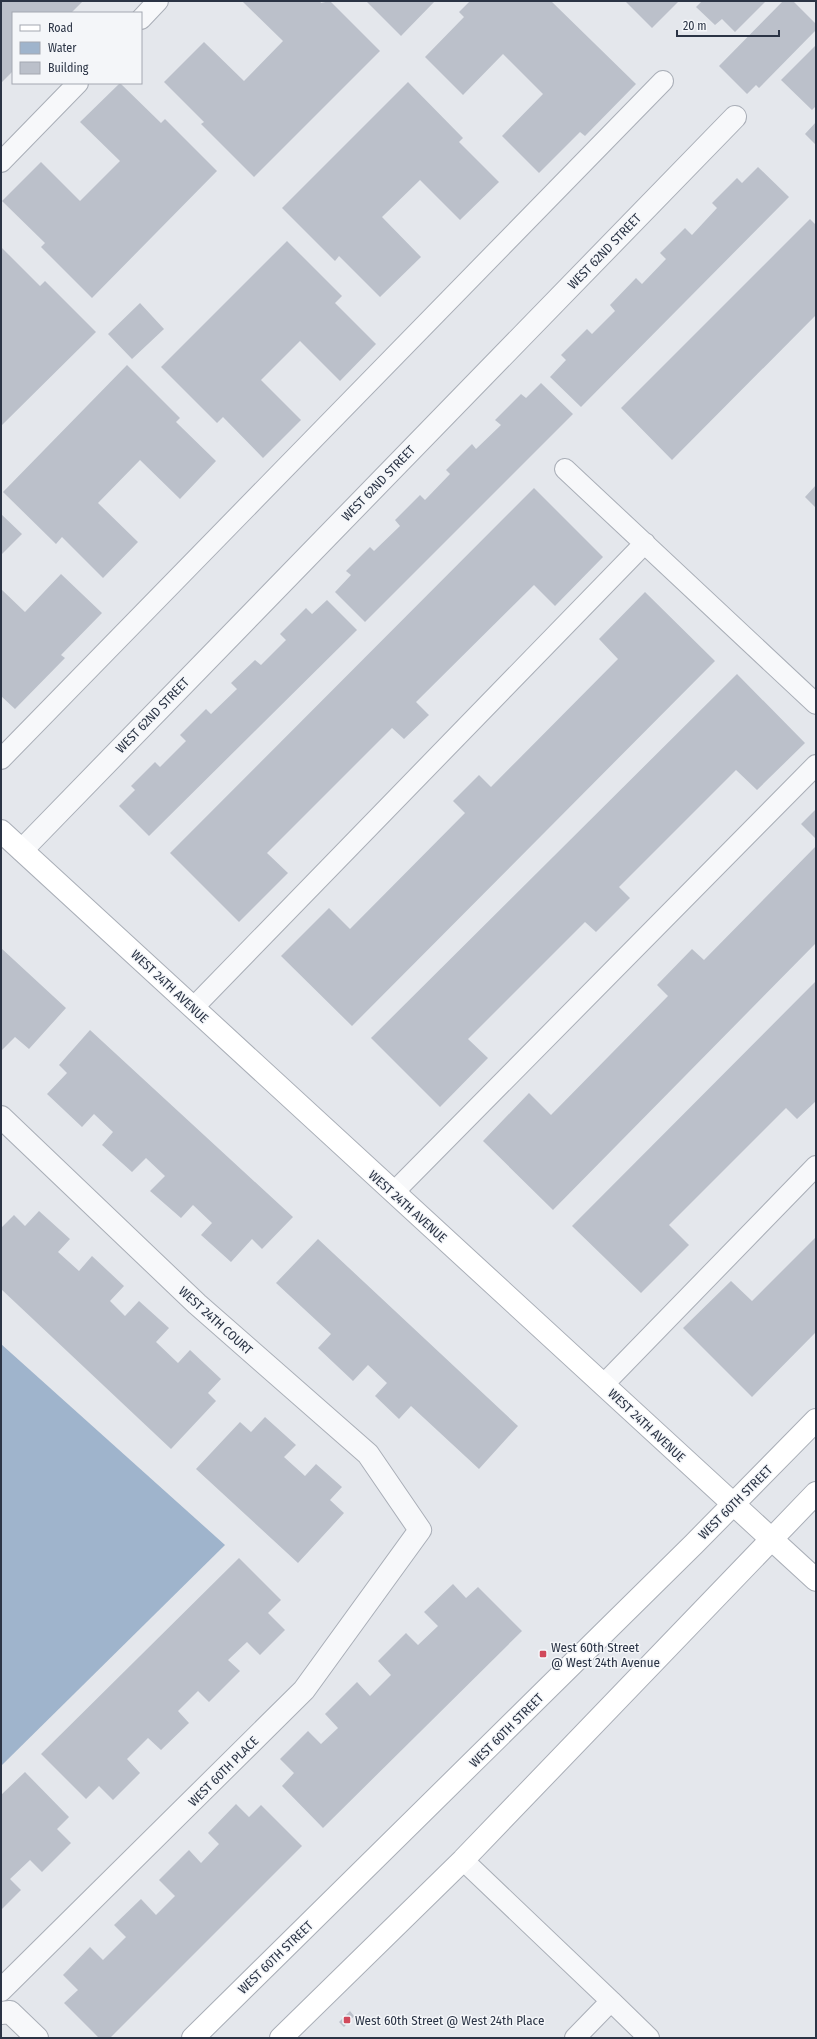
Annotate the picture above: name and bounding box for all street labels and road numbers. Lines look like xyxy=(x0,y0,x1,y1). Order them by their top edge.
street label: WEST 62ND STREET xyxy=(565,211,644,292)
street label: WEST 62ND STREET xyxy=(339,443,418,524)
street label: WEST 62ND STREET xyxy=(113,675,192,756)
street label: WEST 24TH AVENUE xyxy=(128,947,211,1026)
street label: WEST 24TH AVENUE xyxy=(365,1167,450,1245)
street label: WEST 24TH COURT xyxy=(176,1283,256,1357)
street label: WEST 24TH AVENUE xyxy=(605,1386,688,1465)
street label: WEST 60TH STREET xyxy=(695,1462,775,1542)
street label: WEST 60TH STREET xyxy=(466,1690,546,1770)
street label: WEST 60TH PLACE xyxy=(185,1733,261,1809)
street label: WEST 60TH STREET xyxy=(235,1918,316,1997)

